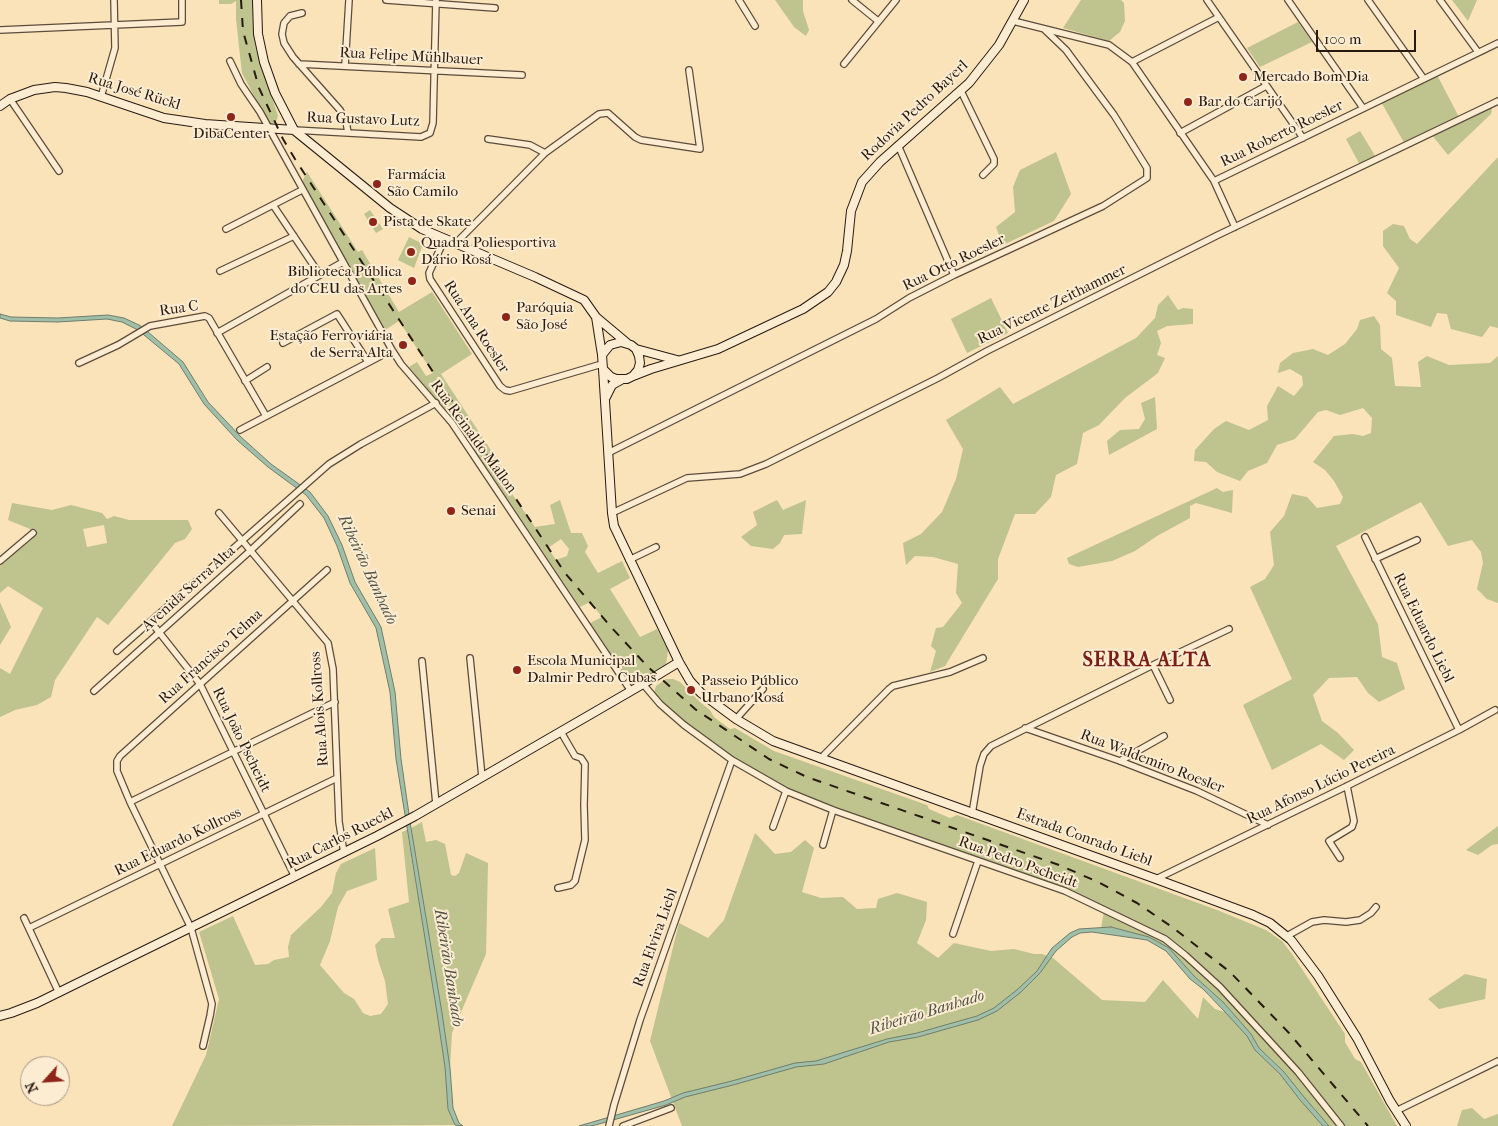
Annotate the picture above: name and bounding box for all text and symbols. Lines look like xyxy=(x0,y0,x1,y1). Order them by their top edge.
scale bar xyxy=(1318,20,1418,52)
text: 100 m xyxy=(1324,30,1362,48)
street label: Rua Felipe Mühlbauer xyxy=(339,44,483,70)
street label: Rodovia Pedro Bayerl xyxy=(858,57,972,165)
place label: Mercado Bom Dia xyxy=(1253,68,1369,86)
street label: Rua José Rückl xyxy=(86,69,182,115)
marker: Mercado Bom Dia xyxy=(1237,71,1249,83)
place label: Bar do Carijó xyxy=(1198,93,1282,111)
marker: Bar do Carijó xyxy=(1182,96,1194,108)
street label: Rua Roberto Roesler xyxy=(1218,96,1346,172)
street label: Rua Gustavo Lutz xyxy=(306,109,420,131)
marker: DibaCenter xyxy=(225,111,237,123)
place label: DibaCenter xyxy=(193,125,269,143)
place label: Farmácia São Camilo xyxy=(387,166,458,201)
marker: Farmácia São Camilo xyxy=(371,178,383,190)
place label: Pista de Skate xyxy=(383,213,471,231)
marker: Pista de Skate xyxy=(367,216,379,228)
street label: Rua Otto Roesler xyxy=(900,230,1008,296)
place label: Quadra Poliesportiva Dário Rosá xyxy=(421,234,556,269)
marker: Quadra Poliesportiva Dário Rosá xyxy=(405,246,417,258)
street label: Rua Vicente Zeithammer xyxy=(975,261,1129,349)
place label: Biblioteca Pública do CEU das Artes xyxy=(287,263,402,298)
marker: Biblioteca Pública do CEU das Artes xyxy=(406,275,418,287)
street label: Rua Ana Roesler xyxy=(439,277,513,377)
street label: Rua C xyxy=(158,297,200,321)
place label: Paróquia São José xyxy=(516,299,573,334)
marker: Paróquia São José xyxy=(500,311,512,323)
place label: Estação Ferroviária de Serra Alta xyxy=(270,327,393,362)
marker: Estação Ferroviária de Serra Alta xyxy=(397,339,409,351)
street label: Rua Reinaldo Mallon xyxy=(426,377,520,497)
place label: Senai xyxy=(461,502,496,520)
marker: Senai xyxy=(445,505,457,517)
water label: Ribeirão Banhado xyxy=(333,512,401,628)
street label: Avenida Serra Alta xyxy=(139,542,239,636)
street label: Rua Eduardo Liebl xyxy=(1389,570,1457,686)
street label: Rua Francisco Telma xyxy=(156,606,266,708)
district label: SERRA ALTA xyxy=(1081,649,1213,673)
street label: Rua Alois Kollross xyxy=(307,651,333,767)
place label: Escola Municipal Dalmir Pedro Cubas xyxy=(527,652,656,687)
marker: Escola Municipal Dalmir Pedro Cubas xyxy=(511,664,523,676)
place label: Passeio Público Urbano Rosá xyxy=(701,672,798,707)
street label: Rua João Pscheidt xyxy=(208,684,274,796)
marker: Passeio Público Urbano Rosá xyxy=(685,684,697,696)
street label: Rua Waldemiro Roesler xyxy=(1078,726,1226,798)
street label: Rua Afonso Lúcio Pereira xyxy=(1244,741,1398,829)
street label: Rua Eduardo Kollross xyxy=(112,804,244,880)
street label: Rua Carlos Rueckl xyxy=(283,804,397,874)
street label: Estrada Conrado Liebl xyxy=(1014,805,1154,871)
street label: Rua Pedro Pscheidt xyxy=(956,833,1080,893)
street label: Rua Elvira Liebl xyxy=(630,886,682,990)
water label: Ribeirão Banhado xyxy=(429,908,467,1028)
water label: Ribeirão Banhado xyxy=(867,986,987,1040)
north arrow xyxy=(20,1056,70,1106)
text: N xyxy=(22,1079,42,1096)

